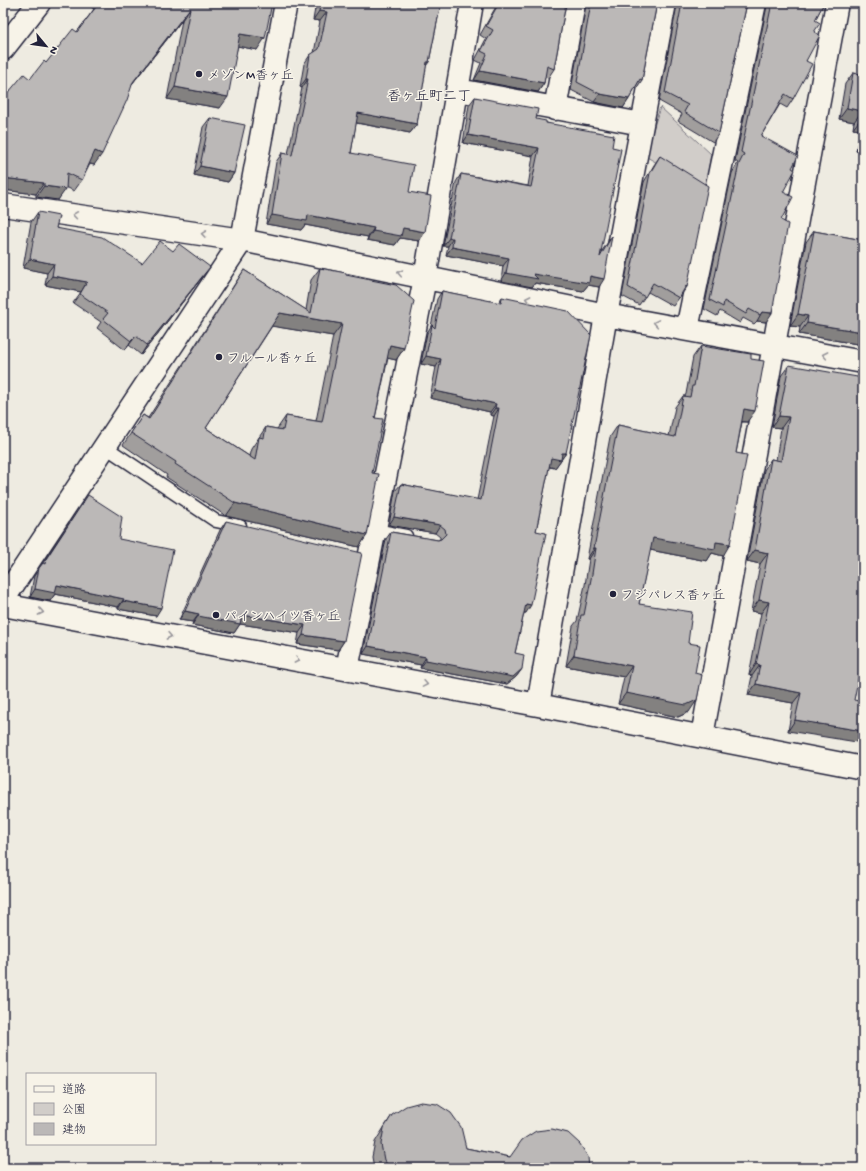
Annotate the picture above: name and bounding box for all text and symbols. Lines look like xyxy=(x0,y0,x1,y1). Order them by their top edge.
north arrow xyxy=(26,26,66,66)
text: N xyxy=(46,44,60,56)
place label: メゾンM香ヶ丘 xyxy=(207,68,294,84)
marker: メゾンM香ヶ丘 xyxy=(194,69,204,79)
district label: 香ヶ丘町二丁 xyxy=(387,89,471,106)
one-way arrow xyxy=(72,211,78,220)
one-way arrow xyxy=(201,230,207,239)
one-way arrow xyxy=(397,270,404,278)
one-way arrow xyxy=(525,295,531,304)
one-way arrow xyxy=(652,320,659,328)
place label: フルール香ヶ丘 xyxy=(227,351,317,367)
one-way arrow xyxy=(822,351,828,359)
marker: フルール香ヶ丘 xyxy=(214,352,224,362)
place label: フジパレス香ヶ丘 xyxy=(621,588,726,604)
marker: フジパレス香ヶ丘 xyxy=(608,589,618,599)
one-way arrow xyxy=(38,608,44,616)
place label: パインハイツ香ヶ丘 xyxy=(224,609,340,625)
marker: パインハイツ香ヶ丘 xyxy=(211,610,221,620)
one-way arrow xyxy=(166,631,172,640)
one-way arrow xyxy=(294,655,300,664)
one-way arrow xyxy=(422,679,428,687)
legend xyxy=(26,1073,156,1145)
text: 道路 xyxy=(62,1083,86,1098)
text: 公園 xyxy=(62,1103,86,1118)
text: 建物 xyxy=(62,1123,86,1138)

